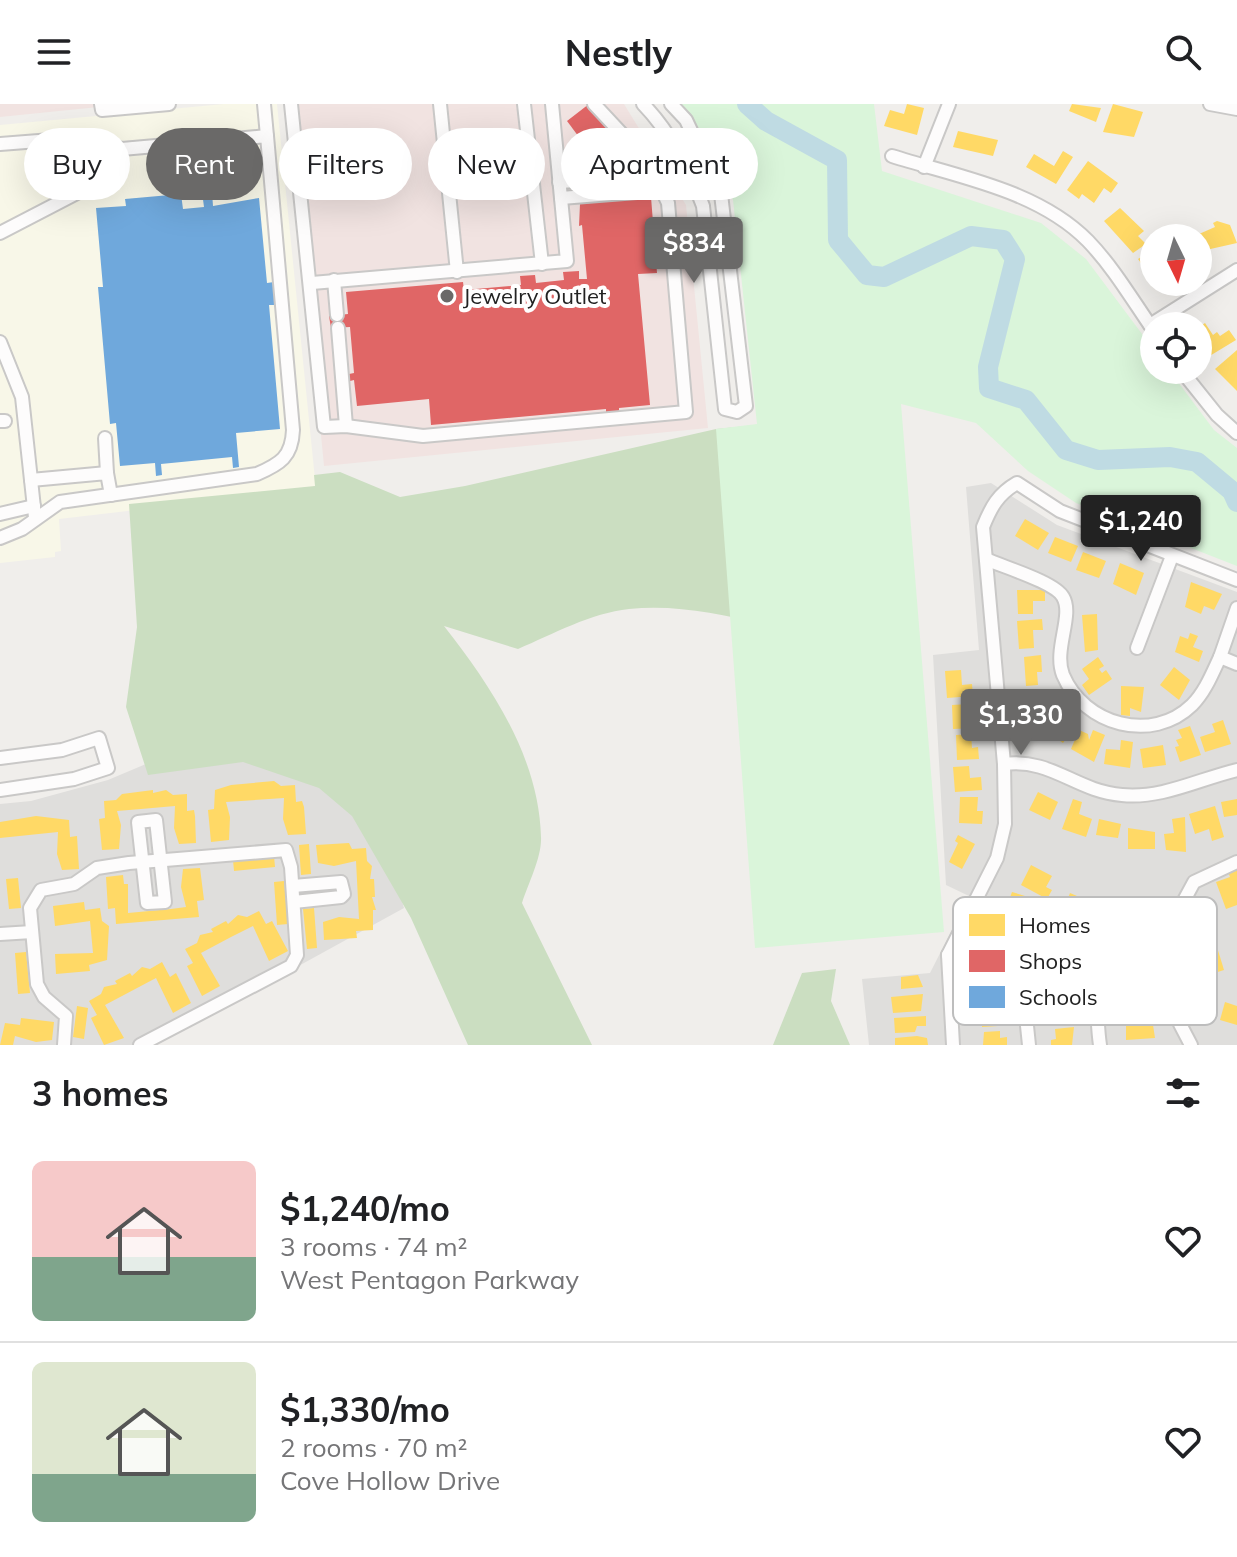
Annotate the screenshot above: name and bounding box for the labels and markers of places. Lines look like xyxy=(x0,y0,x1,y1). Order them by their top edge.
pin: $834 xyxy=(647,217,741,285)
place label: Jewelry Outlet xyxy=(463,282,607,310)
marker: Jewelry Outlet xyxy=(438,287,456,305)
pin: $1,240 xyxy=(1076,495,1206,563)
pin: $1,330 xyxy=(956,689,1086,757)

